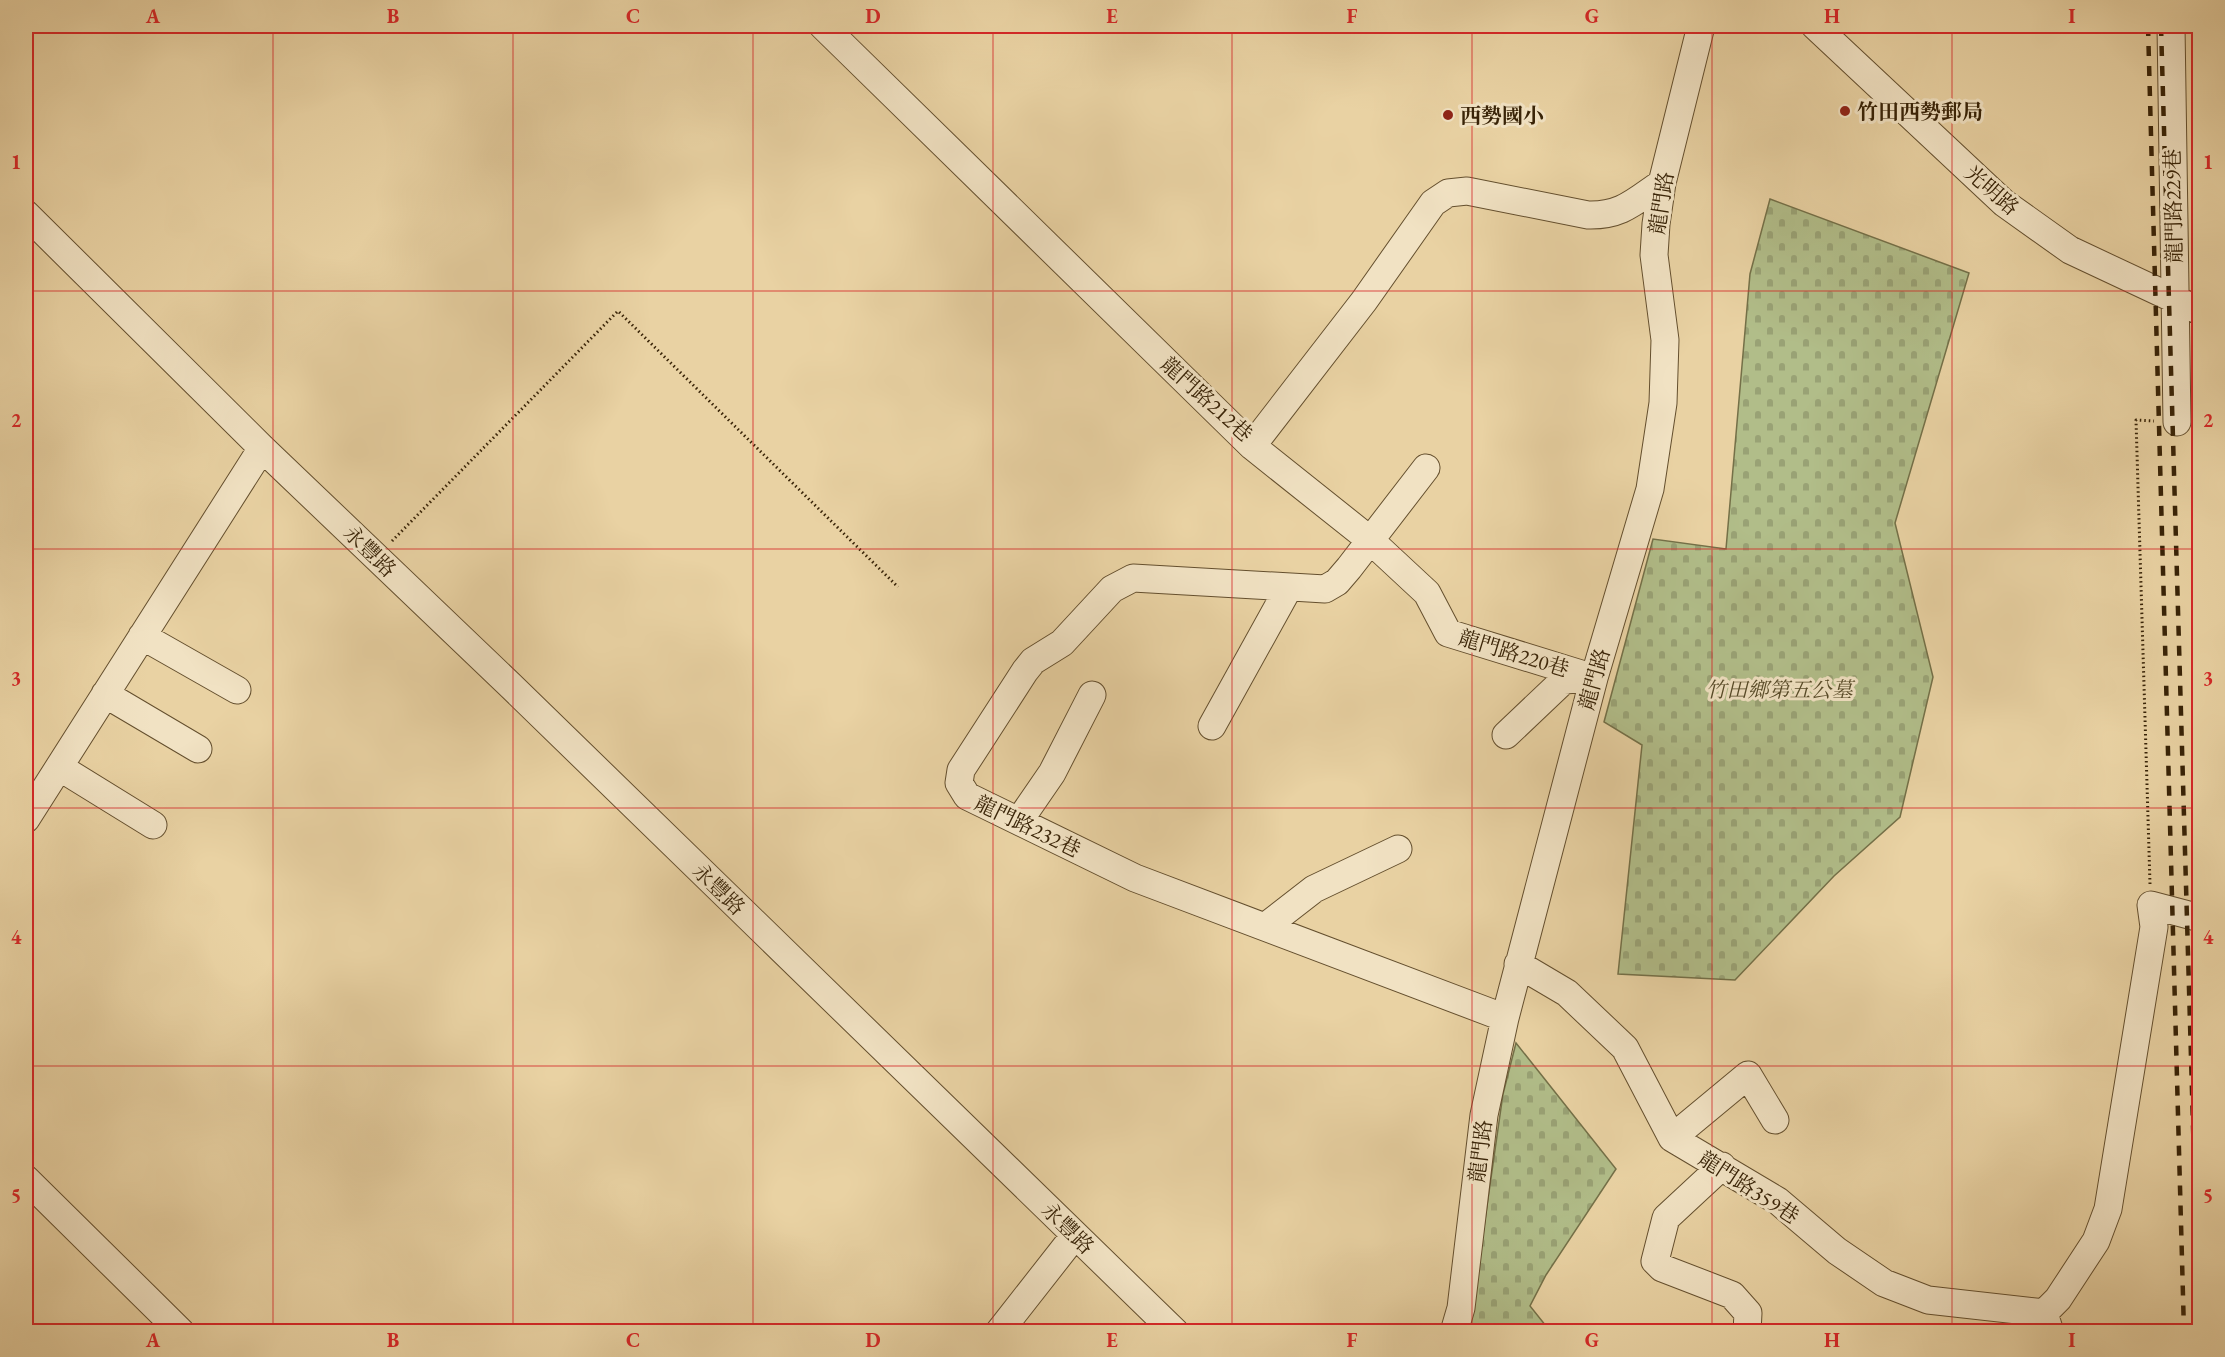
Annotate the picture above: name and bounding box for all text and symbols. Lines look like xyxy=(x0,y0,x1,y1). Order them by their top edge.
text: A xyxy=(145,3,161,29)
text: B xyxy=(387,3,399,29)
text: C xyxy=(626,3,640,29)
text: D xyxy=(865,3,881,29)
text: E xyxy=(1106,3,1118,29)
text: F xyxy=(1347,3,1358,29)
text: G xyxy=(1585,3,1599,29)
text: H xyxy=(1824,3,1840,29)
text: I xyxy=(2068,3,2076,29)
place label: 竹田西勢郵局 xyxy=(1857,98,1983,125)
place label: 西勢國小 xyxy=(1460,102,1544,129)
marker: 竹田西勢郵局 xyxy=(1838,104,1852,118)
marker: 西勢國小 xyxy=(1441,108,1455,122)
text: 1 xyxy=(11,149,21,175)
street label: 龍門路229巷 xyxy=(2159,149,2187,263)
text: 1 xyxy=(2203,149,2213,175)
street label: 光明路 xyxy=(1959,159,2025,221)
street label: 龍門路 xyxy=(1643,170,1679,236)
street label: 龍門路212巷 xyxy=(1156,351,1258,447)
text: 2 xyxy=(11,407,22,433)
text: 2 xyxy=(2203,407,2214,433)
street label: 永豐路 xyxy=(338,519,402,583)
street label: 龍門路220巷 xyxy=(1455,623,1573,683)
street label: 龍門路 xyxy=(1572,645,1616,713)
text: 3 xyxy=(11,665,21,691)
text: 3 xyxy=(2203,665,2213,691)
park label: 竹田鄉第五公墓 xyxy=(1706,676,1855,703)
street label: 龍門路232巷 xyxy=(971,789,1085,863)
street label: 永豐路 xyxy=(687,857,751,921)
text: 4 xyxy=(11,924,22,950)
text: 4 xyxy=(2203,924,2214,950)
street label: 龍門路 xyxy=(1463,1118,1497,1184)
street label: 龍門路359巷 xyxy=(1694,1145,1804,1229)
text: 5 xyxy=(11,1182,21,1208)
text: 5 xyxy=(2203,1182,2213,1208)
street label: 永豐路 xyxy=(1036,1196,1100,1260)
text: A xyxy=(145,1327,161,1353)
text: B xyxy=(387,1327,399,1353)
text: C xyxy=(626,1327,640,1353)
text: D xyxy=(865,1327,881,1353)
text: E xyxy=(1106,1327,1118,1353)
text: F xyxy=(1347,1327,1358,1353)
text: G xyxy=(1585,1327,1599,1353)
text: H xyxy=(1824,1327,1840,1353)
text: I xyxy=(2068,1327,2076,1353)

